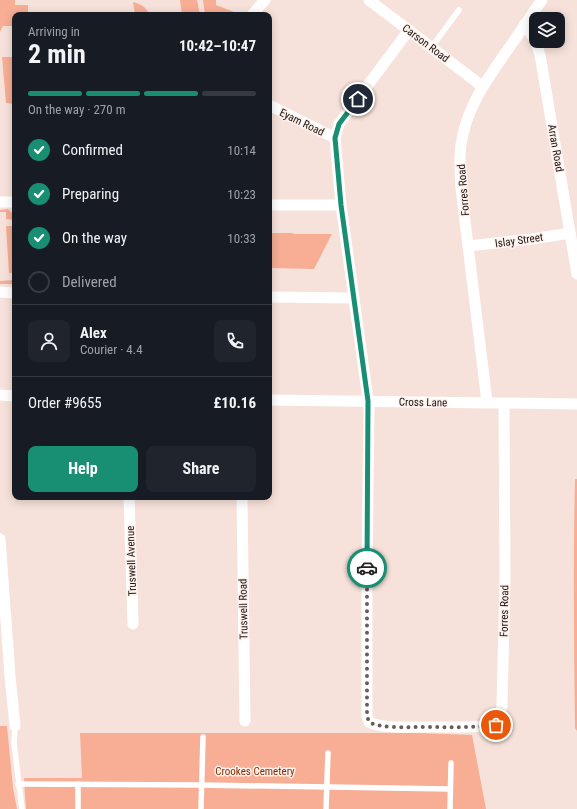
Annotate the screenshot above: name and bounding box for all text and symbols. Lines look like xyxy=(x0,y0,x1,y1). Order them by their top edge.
map controls xyxy=(529,12,565,48)
button: layers xyxy=(529,12,565,48)
street label: Carson Road xyxy=(400,22,452,65)
text: Arriving in xyxy=(28,24,80,39)
text: 10:42–10:47 xyxy=(179,37,256,55)
text: 2 min xyxy=(28,39,86,69)
pin xyxy=(341,82,375,116)
icon: home xyxy=(347,88,369,110)
text: On the way · 270 m xyxy=(28,102,125,117)
street label: Eyam Road xyxy=(277,106,326,139)
street label: Arran Road xyxy=(545,123,566,173)
icon: check xyxy=(28,139,50,161)
text: Confirmed xyxy=(62,141,123,159)
text: 10:14 xyxy=(227,143,256,158)
street label: Forres Road xyxy=(455,163,472,216)
icon: check xyxy=(28,183,50,205)
text: Preparing xyxy=(62,185,119,203)
text: 10:23 xyxy=(227,187,256,202)
icon: check xyxy=(28,227,50,249)
text: On the way xyxy=(62,229,127,247)
text: 10:33 xyxy=(227,231,256,246)
street label: Islay Street xyxy=(494,231,544,250)
text: Delivered xyxy=(62,273,117,291)
button: person xyxy=(28,320,70,362)
button: phone xyxy=(214,320,256,362)
text: Alex xyxy=(80,324,107,342)
text: Courier · 4.4 xyxy=(80,342,143,357)
text: Order #9655 xyxy=(28,394,102,412)
text: £10.16 xyxy=(213,394,256,412)
street label: Cross Lane xyxy=(399,396,447,409)
button: Help xyxy=(28,446,138,492)
button: Share xyxy=(146,446,256,492)
street label: Truswell Avenue xyxy=(124,525,139,596)
courier xyxy=(347,548,387,588)
icon: car xyxy=(356,557,378,579)
street label: Truswell Road xyxy=(236,578,251,640)
street label: Forres Road xyxy=(498,585,511,637)
pin xyxy=(479,708,513,742)
icon: bag xyxy=(485,714,507,736)
park label: Crookes Cemetery xyxy=(215,765,295,778)

